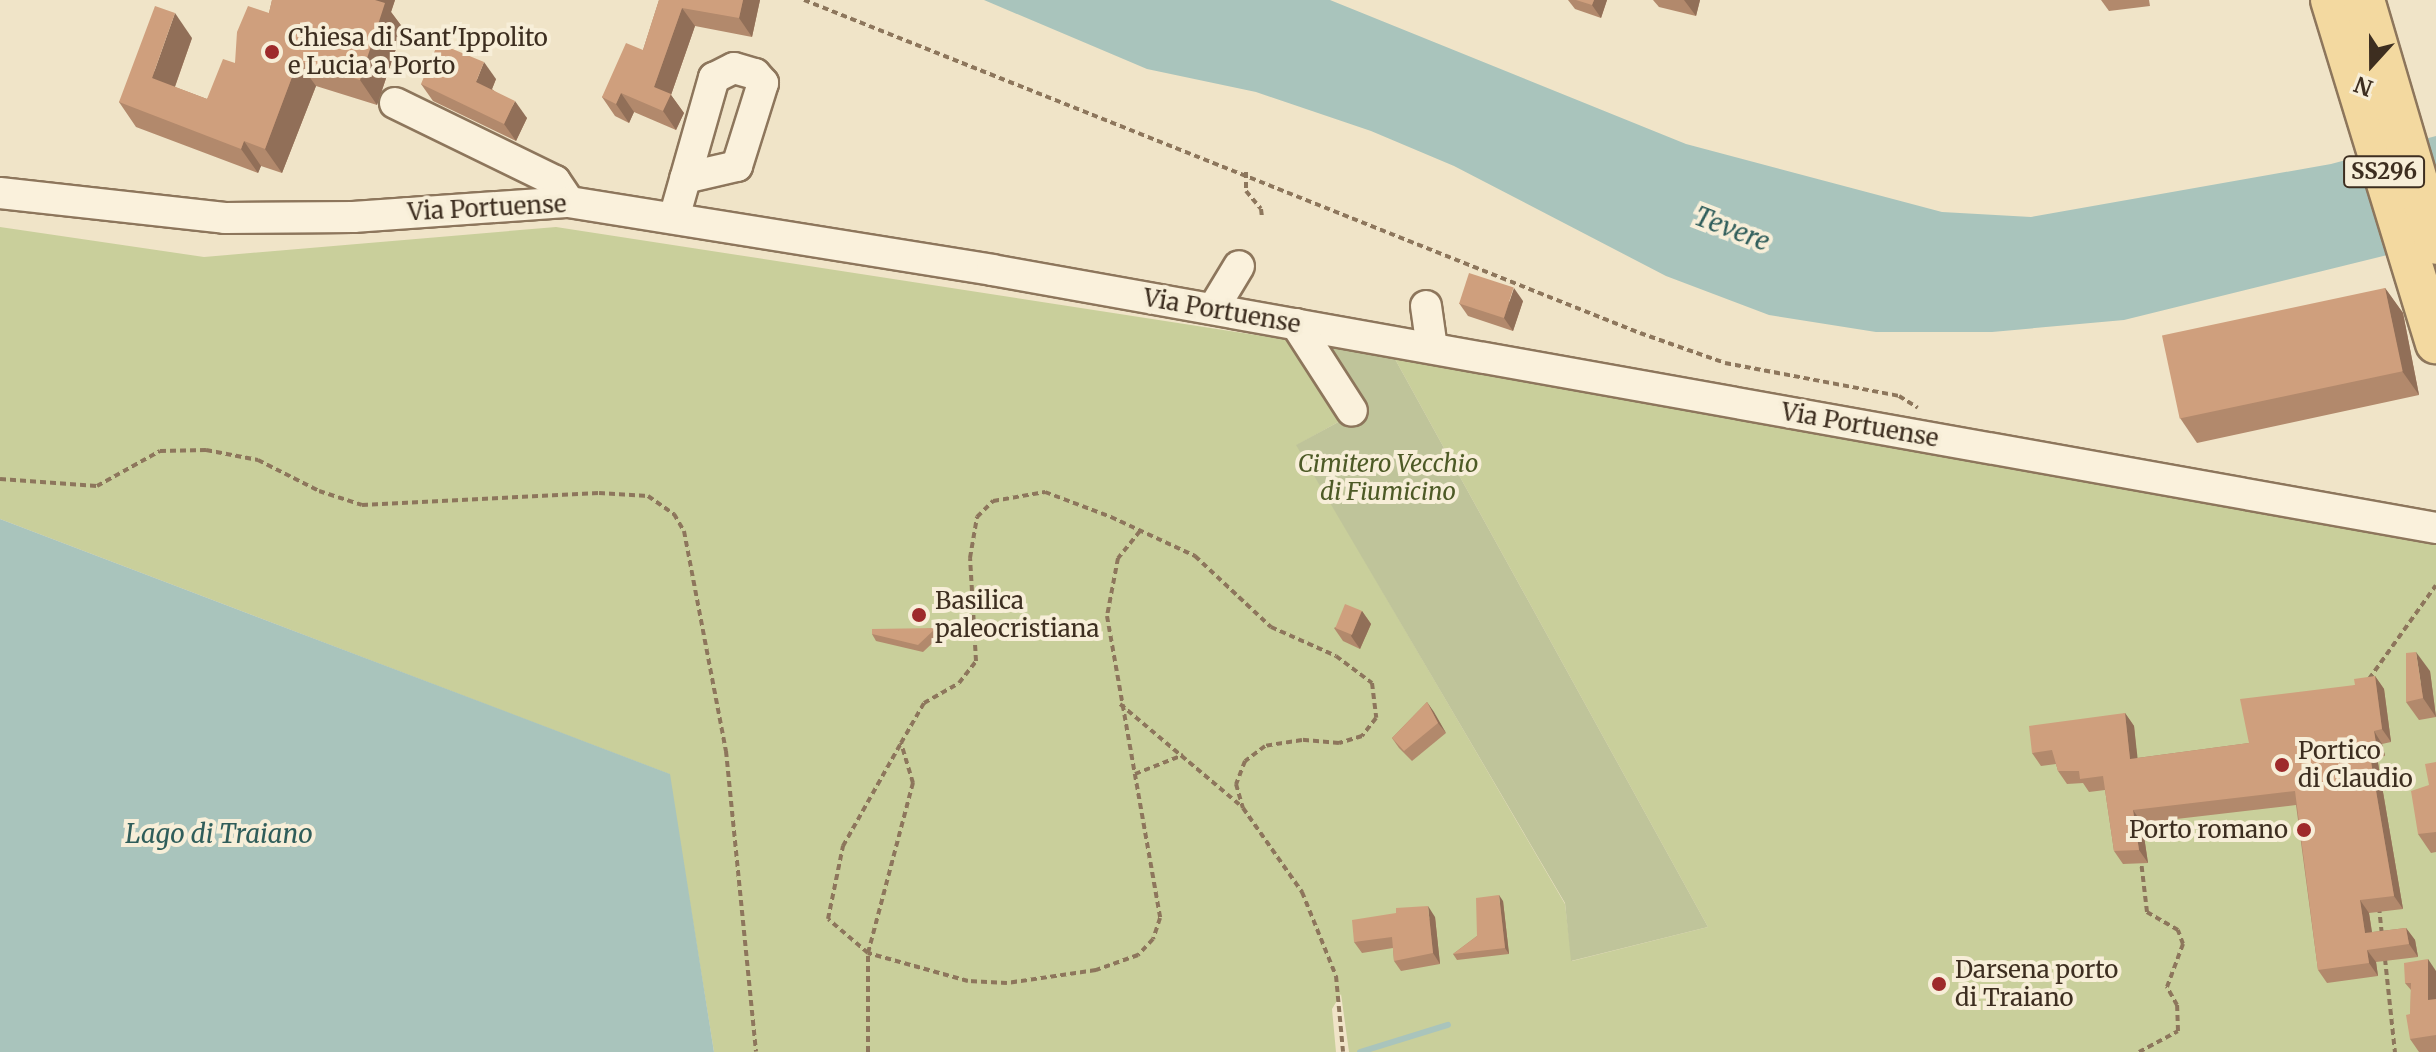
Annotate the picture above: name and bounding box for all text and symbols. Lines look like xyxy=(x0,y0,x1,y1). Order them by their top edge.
place label: Chiesa di Sant'Ippolito e Lucia a Porto xyxy=(288,24,548,80)
north arrow xyxy=(2332,24,2412,104)
marker: Chiesa di Sant'Ippolito e Lucia a Porto xyxy=(263,43,281,61)
text: N xyxy=(2350,70,2377,103)
road number: SS296 xyxy=(2342,154,2426,190)
street label: Via Portuense xyxy=(407,189,567,227)
water label: Tevere xyxy=(1690,200,1774,258)
street label: Via Portuense xyxy=(1141,283,1303,339)
street label: Via Portuense xyxy=(1779,397,1941,453)
park label: Cimitero Vecchio di Fiumicino xyxy=(1298,450,1478,506)
place label: Basilica paleocristiana xyxy=(935,587,1099,643)
marker: Basilica paleocristiana xyxy=(910,606,928,624)
place label: Portico di Claudio xyxy=(2298,737,2413,793)
marker: Portico di Claudio xyxy=(2273,756,2291,774)
place label: Porto romano xyxy=(2129,816,2288,844)
water label: Lago di Traiano xyxy=(125,818,313,850)
marker: Porto romano xyxy=(2295,821,2313,839)
place label: Darsena porto di Traiano xyxy=(1955,956,2118,1012)
marker: Darsena porto di Traiano xyxy=(1930,975,1948,993)

